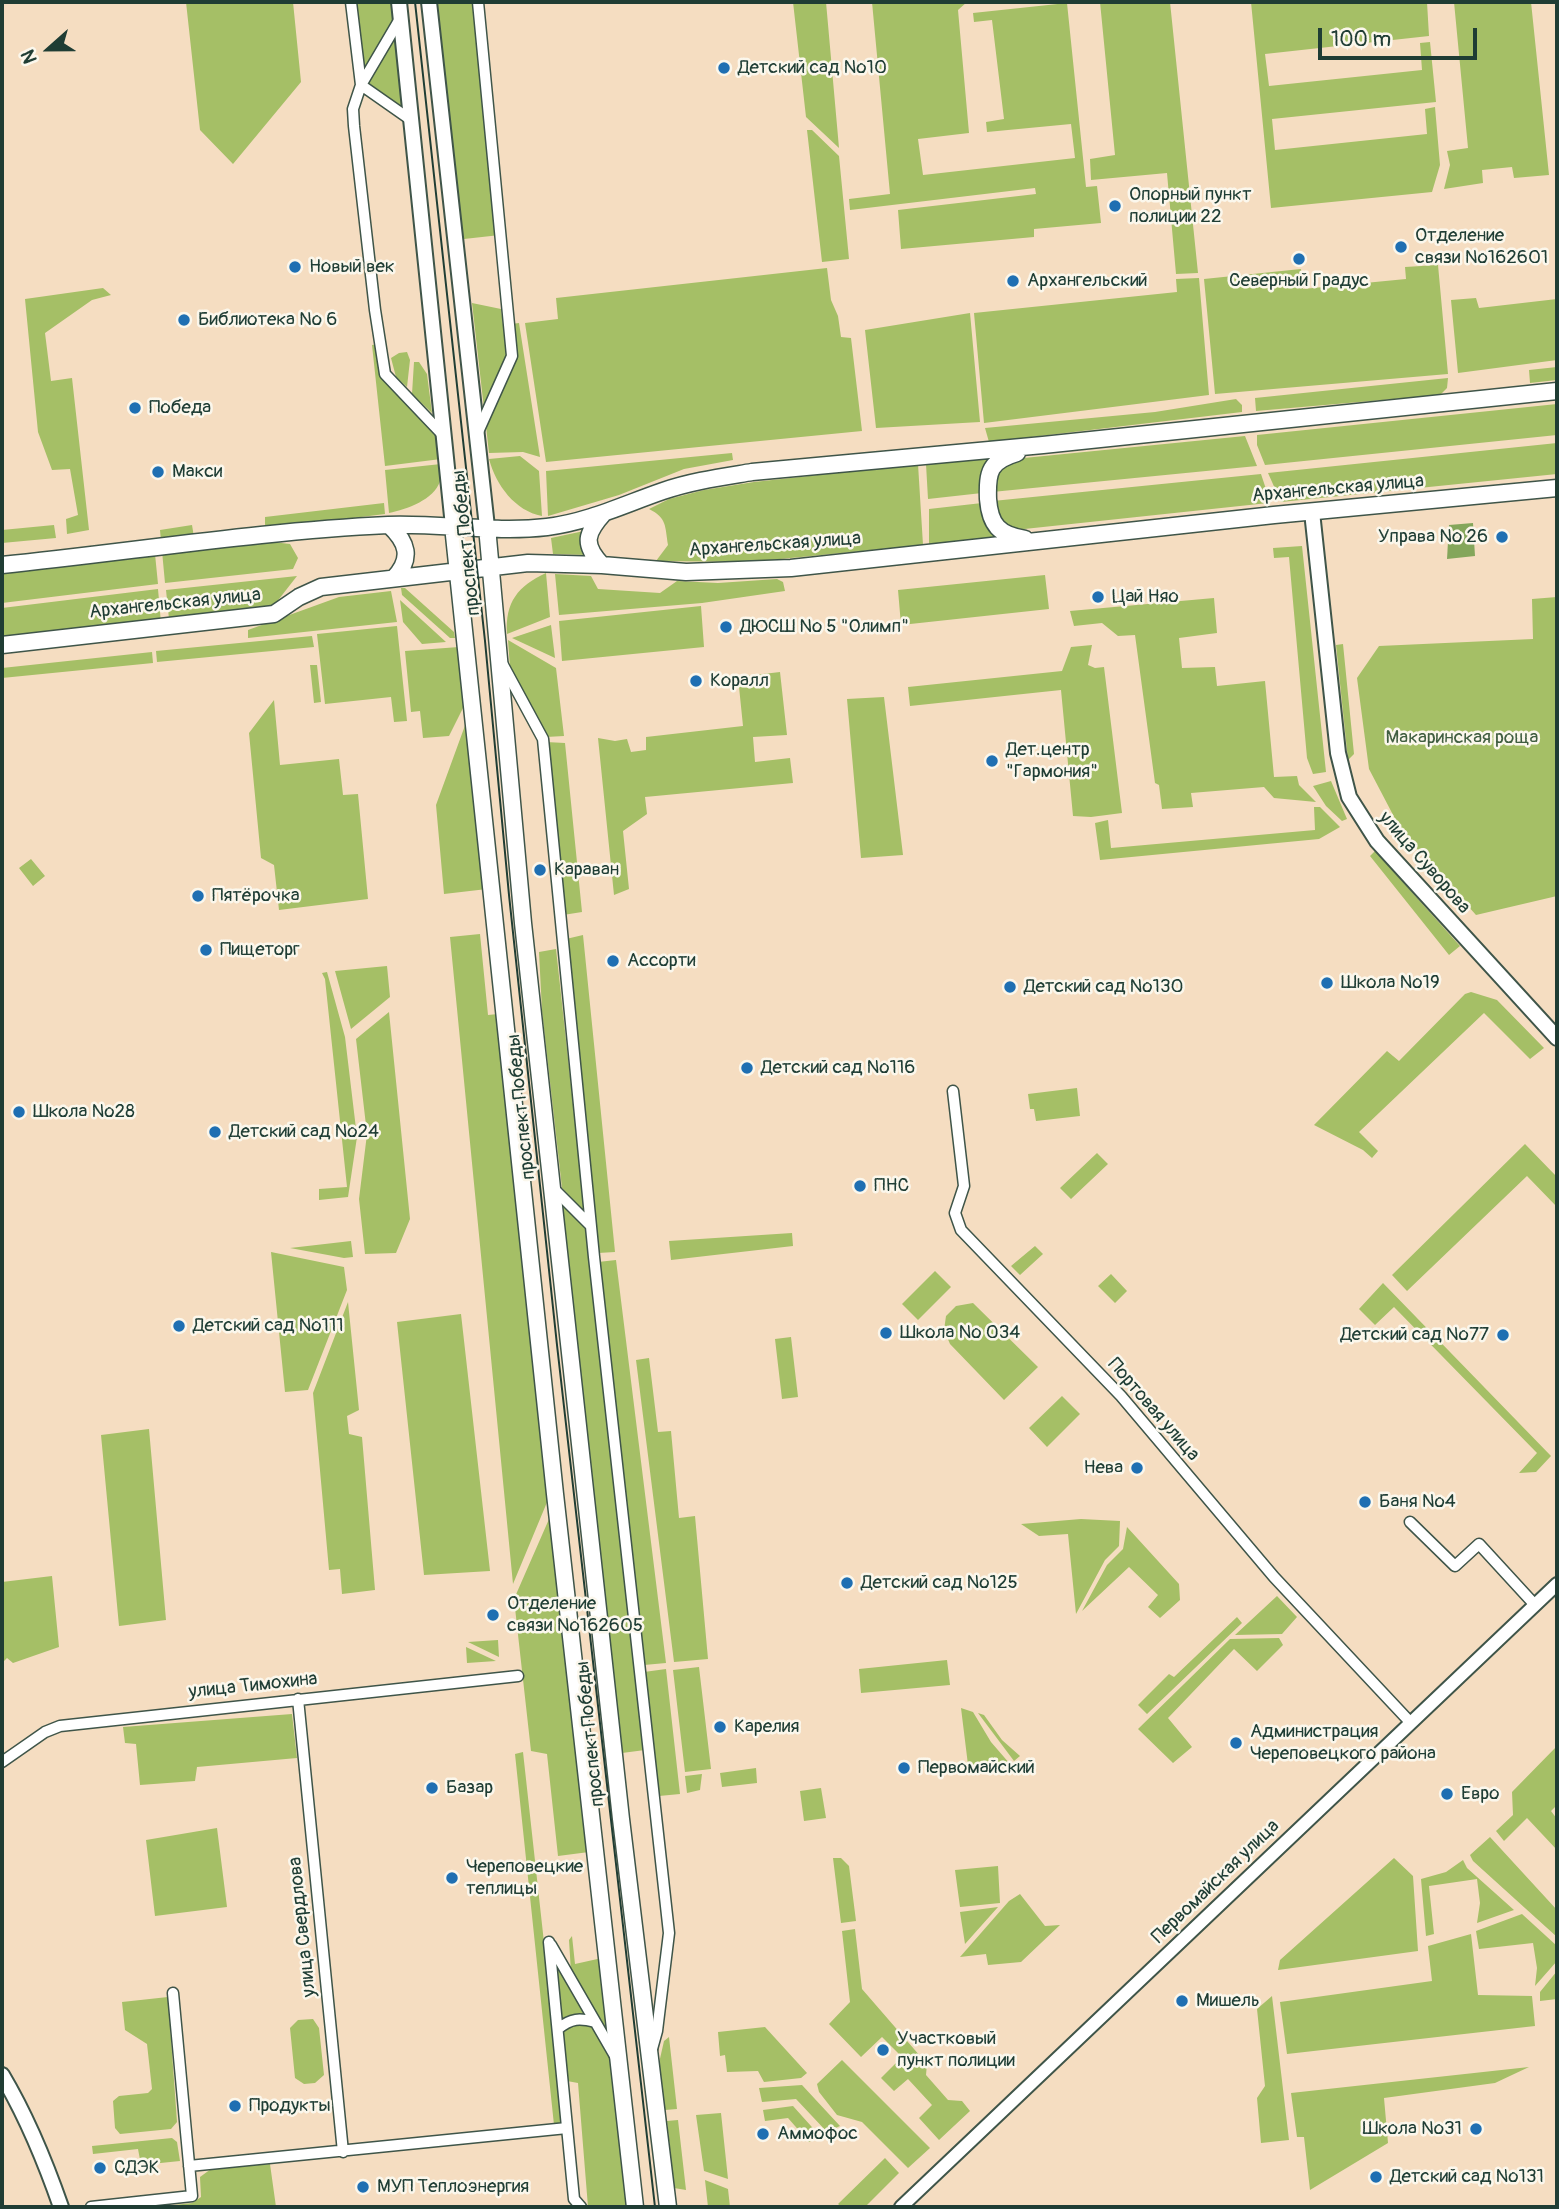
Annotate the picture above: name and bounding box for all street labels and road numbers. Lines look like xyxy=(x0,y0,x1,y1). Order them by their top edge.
street label: проспект Победы xyxy=(448,469,486,617)
street label: Архангельская улица xyxy=(1251,470,1425,508)
street label: Архангельская улица xyxy=(688,528,862,562)
street label: Архангельская улица xyxy=(88,584,262,624)
street label: улица Суворова xyxy=(1373,807,1475,919)
street label: проспект Победы xyxy=(503,1033,541,1181)
street label: Портовая улица xyxy=(1102,1354,1204,1466)
street label: проспект Победы xyxy=(572,1660,610,1808)
street label: улица Тимохина xyxy=(187,1668,319,1704)
street label: Первомайская улица xyxy=(1148,1815,1284,1949)
street label: улица Свердлова xyxy=(284,1856,322,1998)

